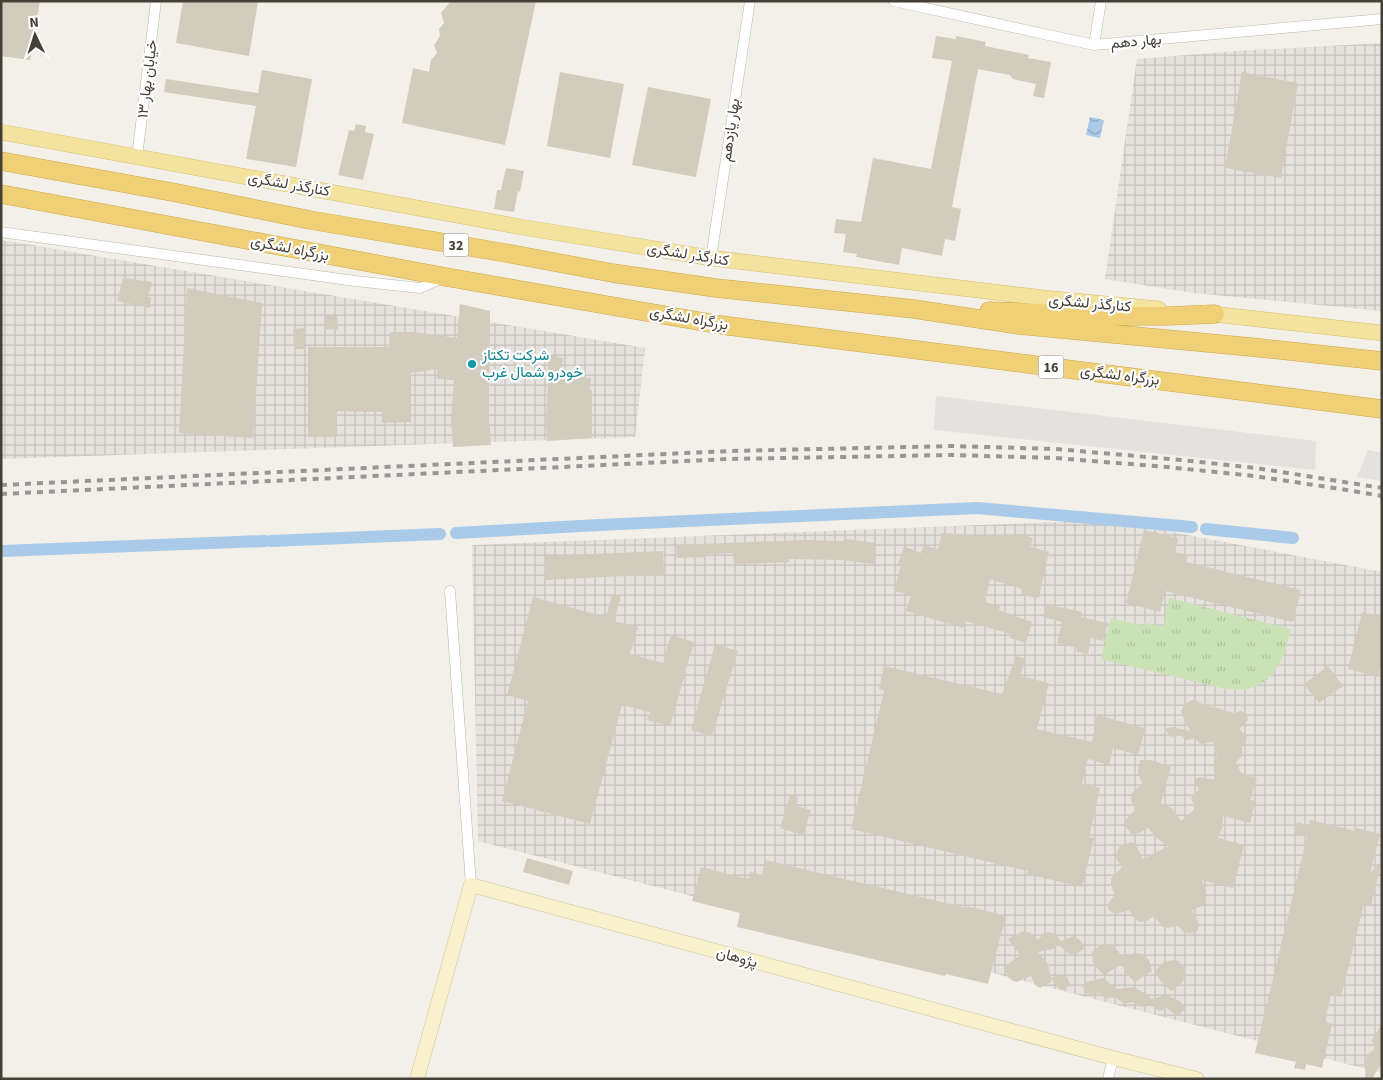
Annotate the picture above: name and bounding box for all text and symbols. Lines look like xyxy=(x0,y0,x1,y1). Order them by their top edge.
north arrow xyxy=(10,10,60,60)
text: N xyxy=(29,13,40,33)
street label: بهار دهم xyxy=(1110,29,1162,54)
street label: خیابان بهار ۱۳ xyxy=(132,39,163,120)
street label: بهار یازدهم xyxy=(716,97,745,163)
street label: کنارگذر لشگری xyxy=(246,167,332,202)
street label: بزرگراه لشگری xyxy=(249,231,331,266)
road number: 32 xyxy=(444,234,468,256)
street label: کنارگذر لشگری xyxy=(645,238,731,271)
street label: کنارگذر لشگری xyxy=(1048,289,1133,318)
street label: بزرگراه لشگری xyxy=(648,301,730,336)
place label: شرکت تکتاز خودرو شمال غرب xyxy=(481,345,583,383)
road number: 16 xyxy=(1038,356,1064,378)
marker: شرکت تکتاز خودرو شمال غرب xyxy=(466,358,478,370)
street label: بزرگراه لشگری xyxy=(1079,360,1161,391)
street label: پژوهان xyxy=(714,942,760,973)

